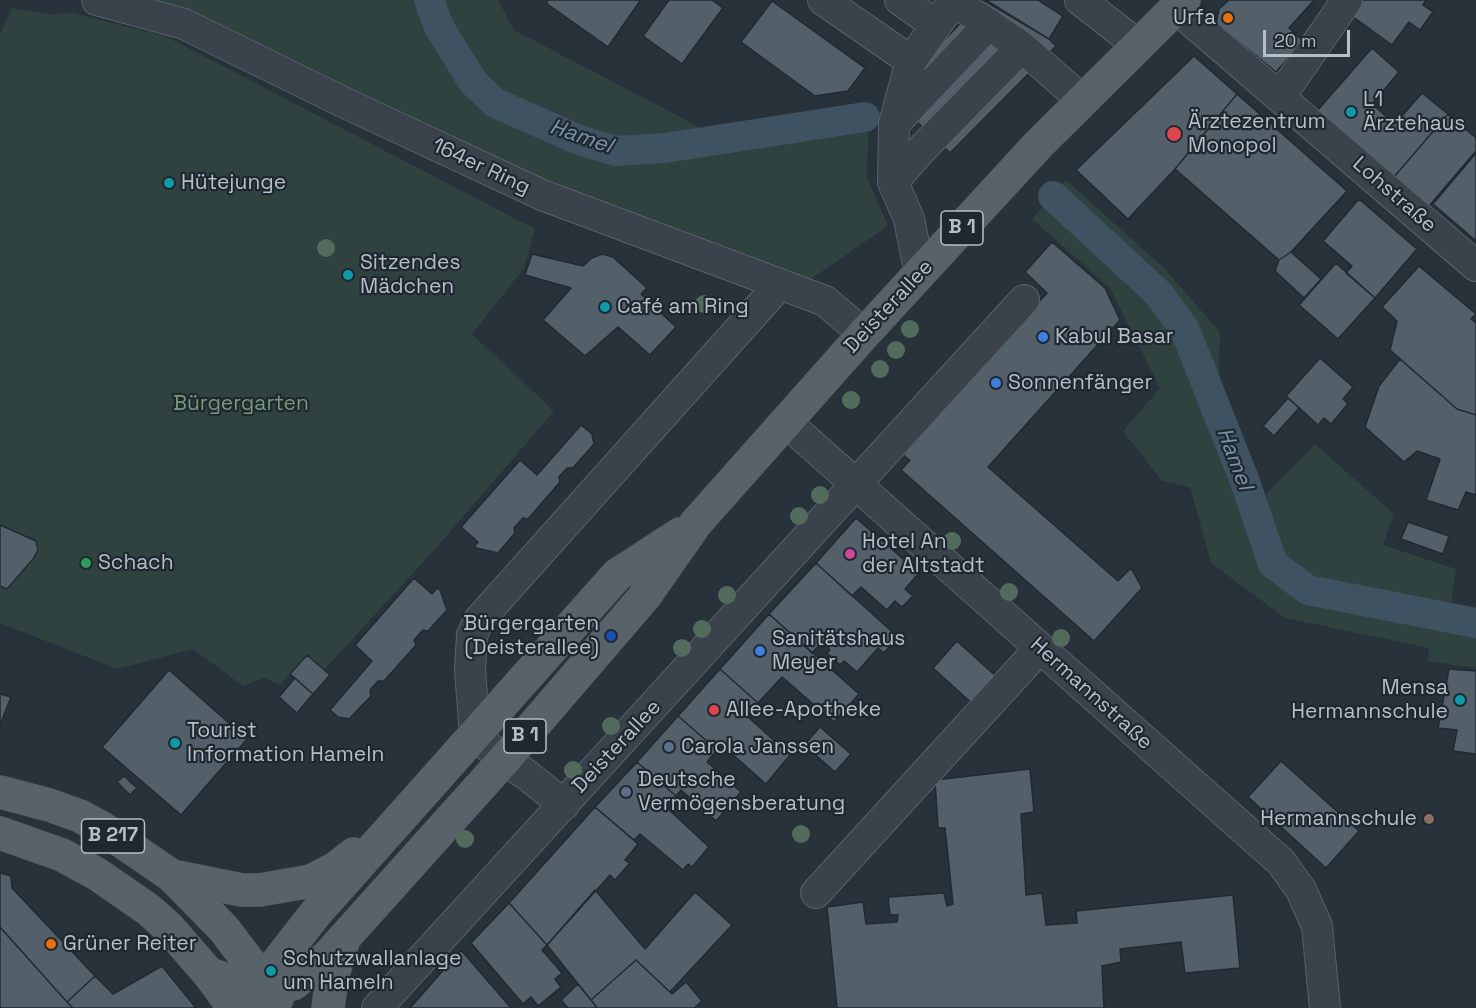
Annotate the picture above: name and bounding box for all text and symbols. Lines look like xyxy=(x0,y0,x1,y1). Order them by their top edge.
place label: Urfa xyxy=(1173,5,1216,31)
marker: Urfa xyxy=(1221,11,1235,25)
scale bar xyxy=(1266,18,1353,56)
text: 20 m xyxy=(1274,29,1317,52)
place label: L1 Ärztehaus xyxy=(1363,87,1465,137)
marker: L1 Ärztehaus xyxy=(1344,105,1358,119)
place label: Ärztezentrum Monopol xyxy=(1188,109,1325,159)
water label: Hamel xyxy=(546,114,616,160)
marker: Ärztezentrum Monopol xyxy=(1165,125,1183,143)
street label: 164er Ring xyxy=(428,133,534,201)
street label: Lohstraße xyxy=(1347,152,1441,238)
place label: Hütejunge xyxy=(181,170,286,196)
marker: Hütejunge xyxy=(162,176,176,190)
road number: B 1 xyxy=(941,211,983,245)
place label: Sitzendes Mädchen xyxy=(360,250,461,300)
street label: Deisterallee xyxy=(839,255,939,359)
marker: Sitzendes Mädchen xyxy=(341,268,355,282)
place label: Café am Ring xyxy=(617,294,749,320)
marker: Café am Ring xyxy=(598,300,612,314)
place label: Kabul Basar xyxy=(1055,324,1174,350)
marker: Kabul Basar xyxy=(1036,330,1050,344)
place label: Sonnenfänger xyxy=(1008,370,1152,396)
marker: Sonnenfänger xyxy=(989,376,1003,390)
park label: Bürgergarten xyxy=(173,391,309,417)
water label: Hamel xyxy=(1210,424,1258,494)
place label: Hotel An der Altstadt xyxy=(862,529,985,579)
marker: Hotel An der Altstadt xyxy=(843,547,857,561)
place label: Schach xyxy=(98,550,174,576)
marker: Schach xyxy=(79,556,93,570)
place label: Bürgergarten (Deisterallee) xyxy=(463,611,599,661)
place label: Sanitätshaus Meyer xyxy=(772,626,905,676)
marker: Bürgergarten (Deisterallee) xyxy=(604,629,618,643)
street label: Hermannstraße xyxy=(1025,633,1157,755)
marker: Sanitätshaus Meyer xyxy=(753,644,767,658)
place label: Mensa Hermannschule xyxy=(1291,675,1448,725)
marker: Mensa Hermannschule xyxy=(1453,693,1467,707)
street label: Deisterallee xyxy=(567,695,667,799)
place label: Allee-Apotheke xyxy=(726,697,881,723)
marker: Allee-Apotheke xyxy=(707,703,721,717)
place label: Tourist Information Hameln xyxy=(187,718,384,768)
road number: B 1 xyxy=(504,719,546,753)
place label: Carola Janssen xyxy=(681,734,834,760)
marker: Tourist Information Hameln xyxy=(168,736,182,750)
marker: Carola Janssen xyxy=(662,740,676,754)
place label: Deutsche Vermögensberatung xyxy=(638,767,845,817)
marker: Deutsche Vermögensberatung xyxy=(619,785,633,799)
place label: Hermannschule xyxy=(1260,806,1417,832)
marker: Hermannschule xyxy=(1422,812,1436,826)
road number: B 217 xyxy=(82,819,144,853)
place label: Grüner Reiter xyxy=(63,931,197,957)
marker: Grüner Reiter xyxy=(44,937,58,951)
place label: Schutzwallanlage um Hameln xyxy=(283,946,461,996)
marker: Schutzwallanlage um Hameln xyxy=(264,964,278,978)

